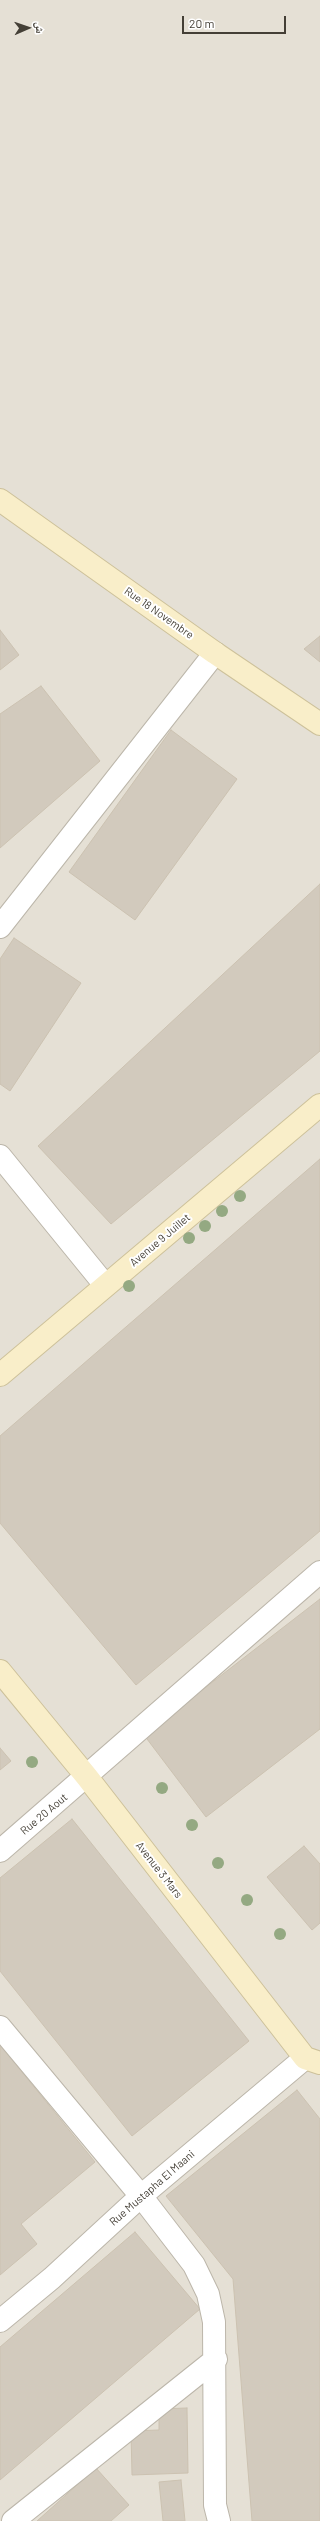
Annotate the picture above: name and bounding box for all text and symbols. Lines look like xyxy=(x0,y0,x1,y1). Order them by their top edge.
north arrow xyxy=(8,8,48,48)
scale bar xyxy=(184,8,288,34)
text: 20 m xyxy=(189,16,215,30)
text: ش xyxy=(34,21,47,34)
street label: Rue 18 Novembre xyxy=(122,584,196,642)
street label: Avenue 9 Juillet xyxy=(127,1211,193,1269)
street label: Rue 20 Aout xyxy=(18,1790,70,1838)
street label: Avenue 3 Mars xyxy=(133,1839,185,1901)
street label: Rue Mustapha El Maani xyxy=(107,2147,197,2229)

